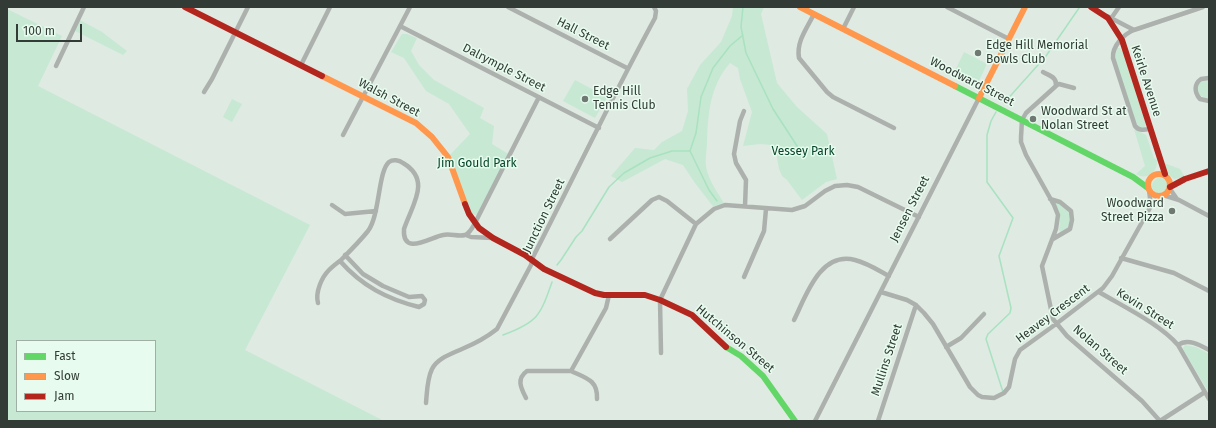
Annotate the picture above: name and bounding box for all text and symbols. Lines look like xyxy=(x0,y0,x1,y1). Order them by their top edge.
street label: Hall Street xyxy=(554,15,612,53)
scale bar xyxy=(18,16,84,42)
text: 100 m xyxy=(23,24,55,38)
place label: Edge Hill Memorial Bowls Club xyxy=(986,39,1088,67)
street label: Dalrymple Street xyxy=(460,41,548,95)
street label: Keirle Avenue xyxy=(1128,43,1164,119)
marker: Edge Hill Memorial Bowls Club xyxy=(973,48,983,58)
street label: Woodward Street xyxy=(927,54,1017,110)
street label: Walsh Street xyxy=(356,76,422,120)
place label: Edge Hill Tennis Club xyxy=(593,85,656,113)
marker: Edge Hill Tennis Club xyxy=(580,94,590,104)
place label: Woodward St at Nolan Street xyxy=(1041,105,1127,133)
marker: Woodward St at Nolan Street xyxy=(1028,114,1038,124)
park label: Vessey Park xyxy=(771,145,835,159)
park label: Jim Gould Park xyxy=(437,157,517,171)
street label: Jensen Street xyxy=(887,174,933,244)
street label: Junction Street xyxy=(520,176,568,256)
place label: Woodward Street Pizza xyxy=(1101,197,1164,225)
marker: Woodward Street Pizza xyxy=(1167,206,1177,216)
street label: Heavey Crescent xyxy=(1013,282,1093,346)
street label: Kevin Street xyxy=(1113,286,1177,332)
street label: Hutchinson Street xyxy=(693,302,777,376)
street label: Mullins Street xyxy=(869,322,905,398)
street label: Nolan Street xyxy=(1070,322,1130,378)
legend xyxy=(16,340,156,412)
text: Fast xyxy=(54,349,76,363)
text: Slow xyxy=(54,369,80,383)
text: Jam xyxy=(54,389,74,403)

